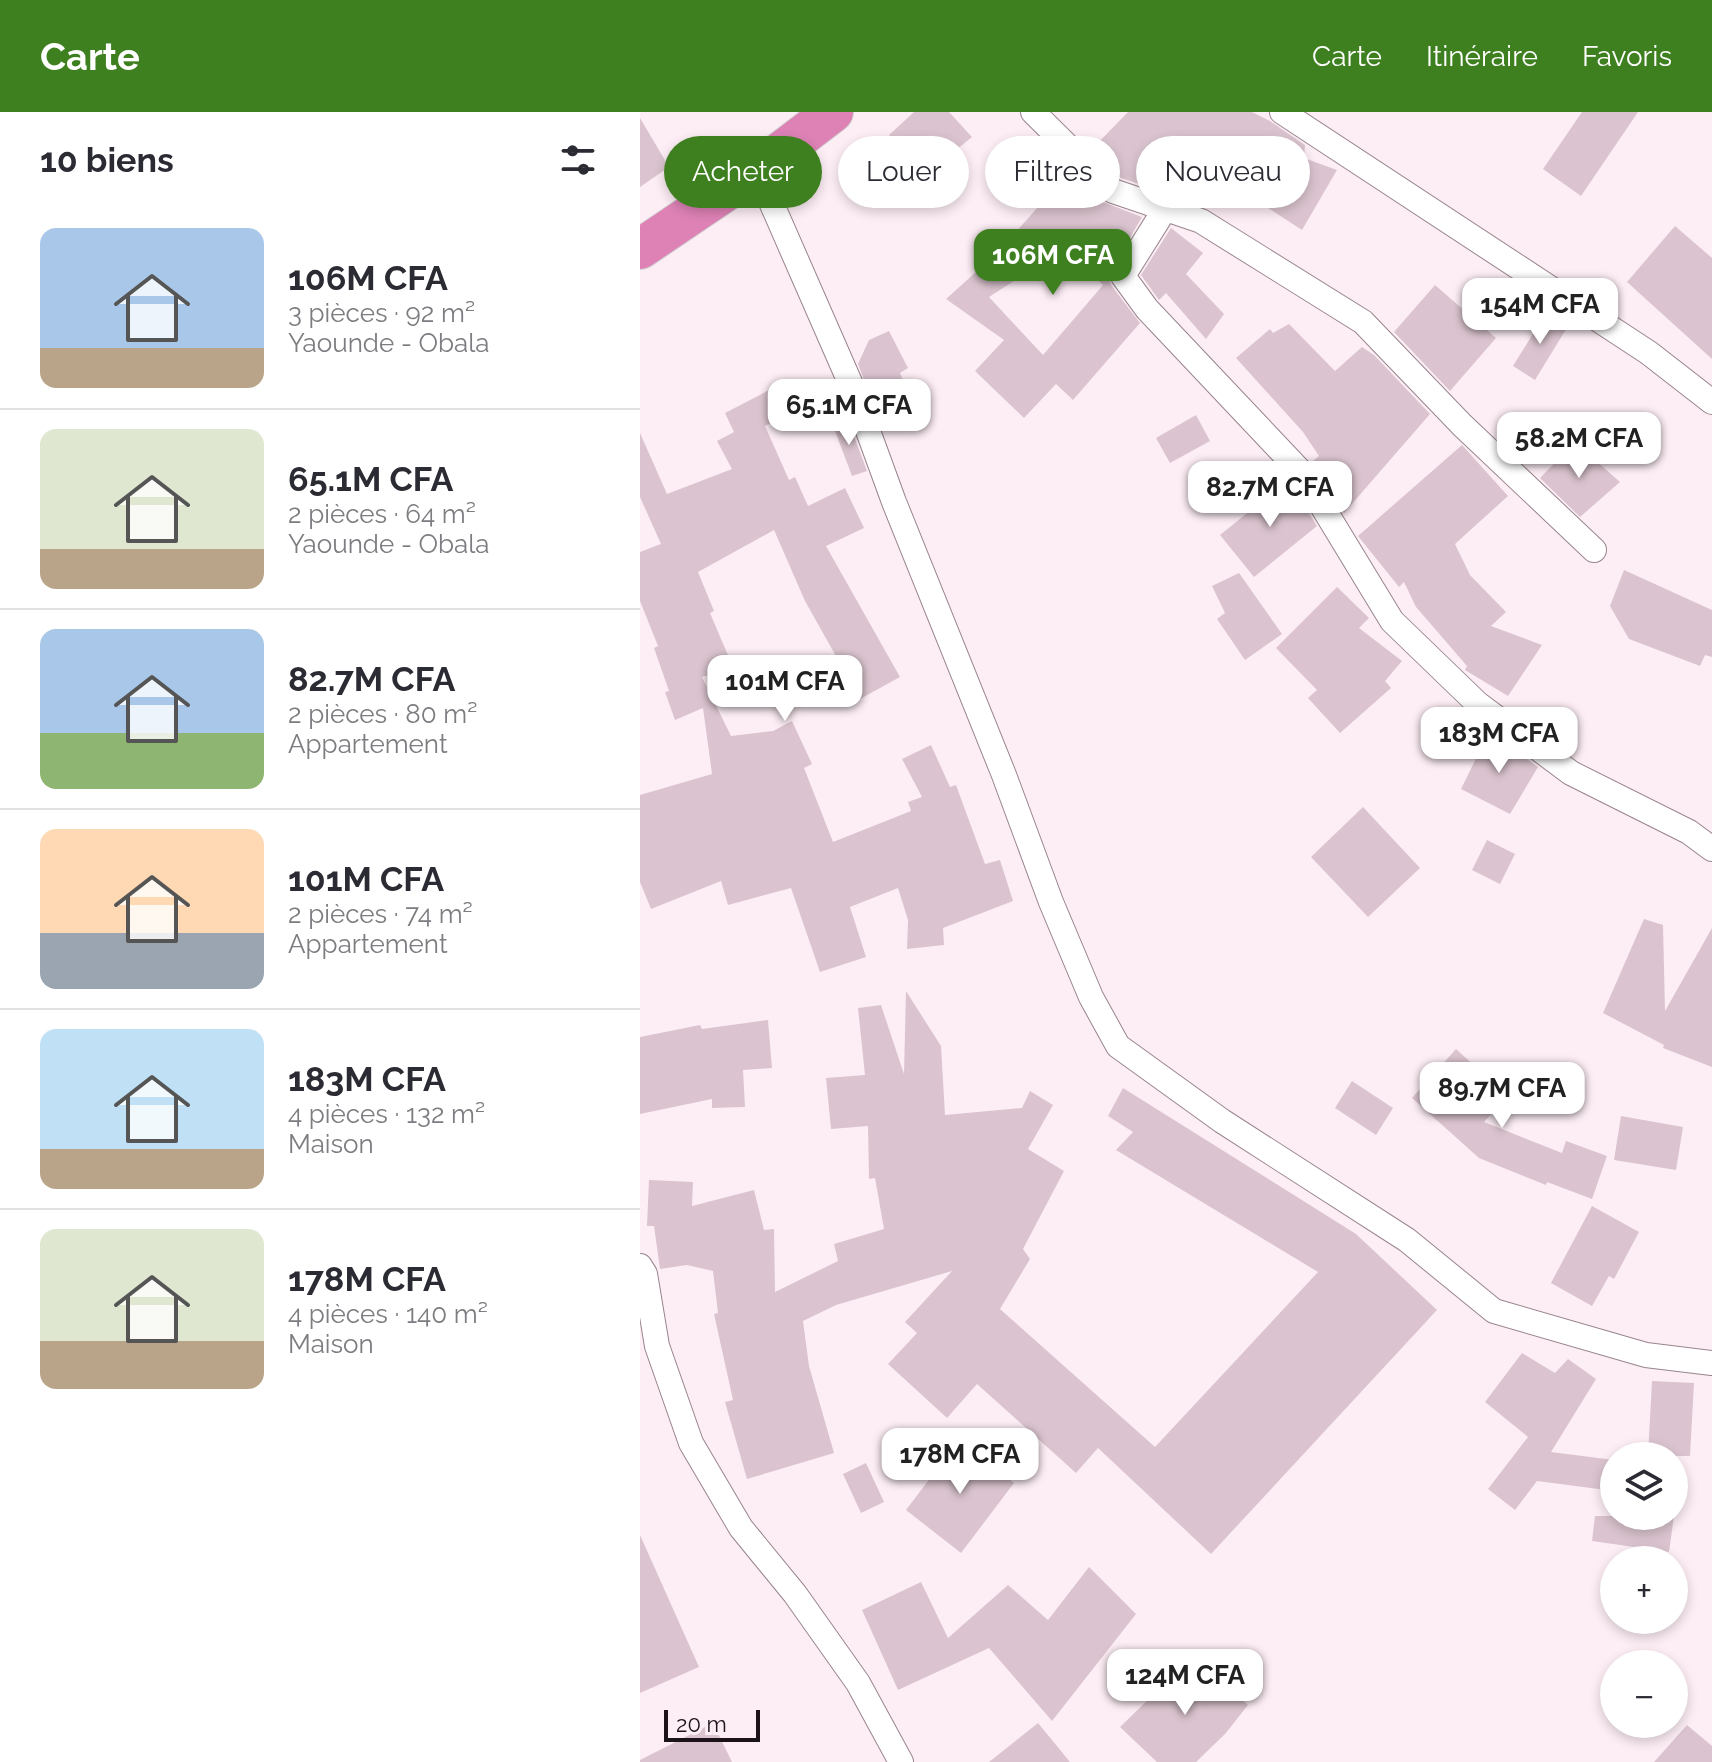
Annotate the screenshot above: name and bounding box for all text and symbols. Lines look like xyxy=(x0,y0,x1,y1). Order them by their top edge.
text: Carte xyxy=(40,34,140,79)
text: Carte xyxy=(1312,40,1382,73)
text: Itinéraire xyxy=(1426,40,1538,73)
text: Favoris xyxy=(1582,40,1672,73)
chip: Acheter xyxy=(664,136,822,208)
chip: Louer xyxy=(838,136,969,208)
chip: Filtres xyxy=(985,136,1120,208)
chip: Nouveau xyxy=(1136,136,1310,208)
icon: filters xyxy=(556,138,600,182)
text: 10 biens xyxy=(40,140,174,180)
pin: 106M CFA xyxy=(970,229,1136,297)
text: 106M CFA xyxy=(992,240,1114,270)
text: 106M CFA xyxy=(288,258,448,298)
icon: home xyxy=(104,260,200,356)
pin: 154M CFA xyxy=(1457,278,1623,346)
text: 154M CFA xyxy=(1480,289,1600,319)
text: 3 pièces · 92 m² xyxy=(288,298,475,328)
text: Yaounde - Obala xyxy=(288,328,489,358)
pin: 65.1M CFA xyxy=(757,379,941,447)
text: 65.1M CFA xyxy=(786,390,912,420)
pin: 58.2M CFA xyxy=(1487,412,1671,480)
text: 58.2M CFA xyxy=(1515,423,1643,453)
text: 65.1M CFA xyxy=(288,459,453,499)
icon: home xyxy=(104,461,200,557)
pin: 82.7M CFA xyxy=(1178,461,1362,529)
text: 82.7M CFA xyxy=(1206,472,1334,502)
text: 2 pièces · 64 m² xyxy=(288,499,476,529)
text: Yaounde - Obala xyxy=(288,529,489,559)
pin: 101M CFA xyxy=(702,655,868,723)
text: 82.7M CFA xyxy=(288,659,455,699)
icon: home xyxy=(104,661,200,757)
text: 101M CFA xyxy=(725,666,845,696)
text: 2 pièces · 80 m² xyxy=(288,699,477,729)
pin: 183M CFA xyxy=(1416,707,1582,775)
text: 183M CFA xyxy=(1439,718,1559,748)
text: Appartement xyxy=(288,729,448,759)
text: 101M CFA xyxy=(288,859,444,899)
icon: home xyxy=(104,861,200,957)
text: 2 pièces · 74 m² xyxy=(288,899,473,929)
text: Appartement xyxy=(288,929,448,959)
text: 183M CFA xyxy=(288,1059,446,1099)
icon: home xyxy=(104,1061,200,1157)
pin: 89.7M CFA xyxy=(1410,1062,1594,1130)
text: 89.7M CFA xyxy=(1438,1073,1566,1103)
text: 4 pièces · 132 m² xyxy=(288,1099,485,1129)
text: Maison xyxy=(288,1129,374,1159)
text: 178M CFA xyxy=(288,1259,446,1299)
icon: home xyxy=(104,1261,200,1357)
text: 4 pièces · 140 m² xyxy=(288,1299,488,1329)
text: Maison xyxy=(288,1329,374,1359)
pin: 178M CFA xyxy=(877,1428,1043,1496)
text: 178M CFA xyxy=(900,1439,1020,1469)
map controls xyxy=(1600,1442,1688,1738)
button: layers xyxy=(1600,1442,1688,1530)
button: + xyxy=(1600,1546,1688,1634)
pin: 124M CFA xyxy=(1102,1649,1268,1717)
button: − xyxy=(1600,1650,1688,1738)
text: 124M CFA xyxy=(1125,1660,1245,1690)
scale bar xyxy=(664,1706,760,1742)
text: 20 m xyxy=(676,1711,727,1737)

